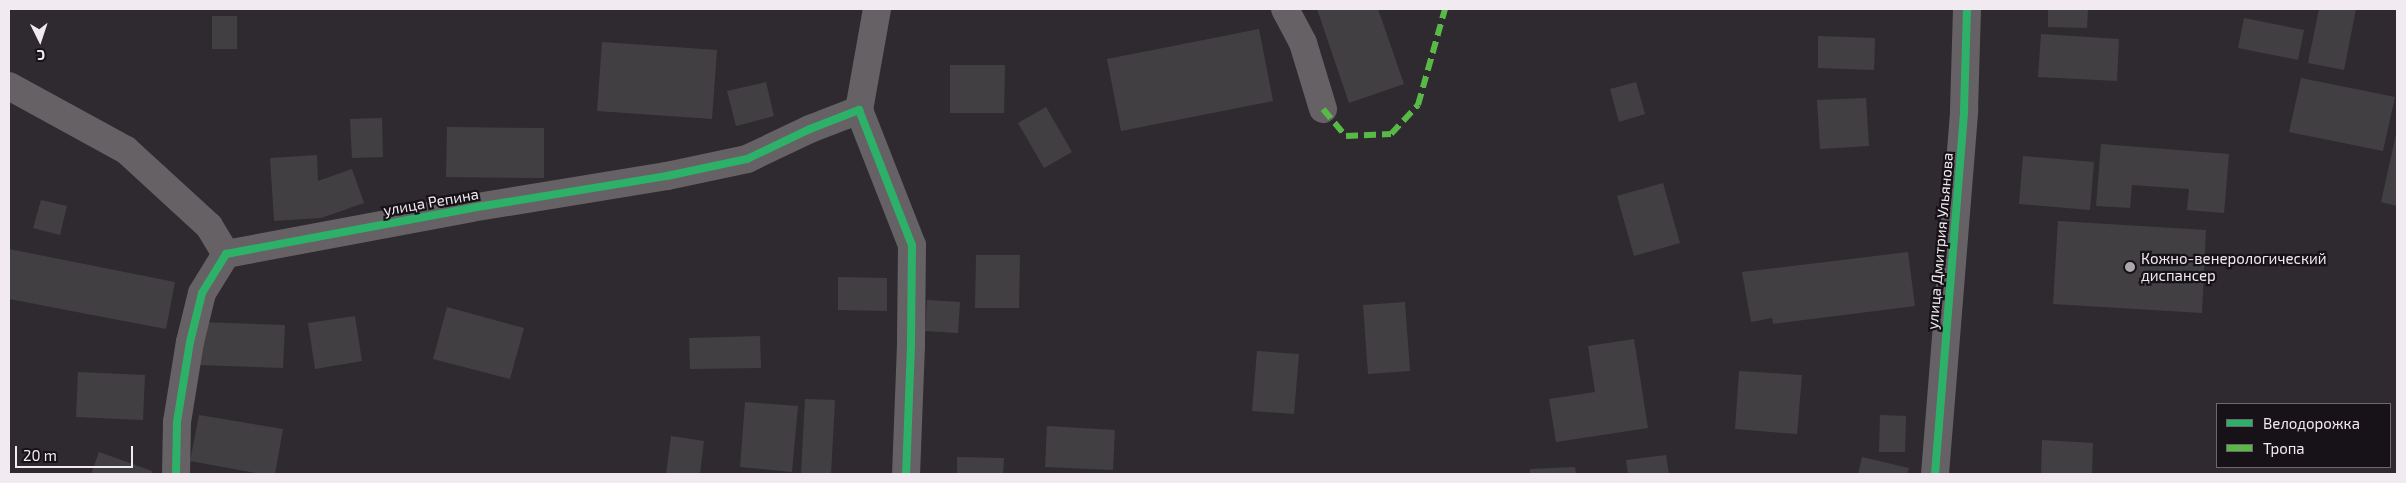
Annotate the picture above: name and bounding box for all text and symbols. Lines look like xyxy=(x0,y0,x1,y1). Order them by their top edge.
north arrow xyxy=(15,15,65,65)
text: С xyxy=(36,47,46,64)
street label: улица Дмитрия Ульянова xyxy=(1923,152,1957,330)
street label: улица Репина xyxy=(382,185,480,219)
place label: Кожно-венерологический диспансер xyxy=(2141,249,2327,284)
marker: Кожно-венерологический диспансер xyxy=(2123,260,2137,274)
legend xyxy=(2216,403,2391,468)
text: Велодорожка xyxy=(2263,414,2360,432)
scale bar xyxy=(18,436,135,468)
text: Тропа xyxy=(2263,439,2305,457)
text: 20 m xyxy=(23,446,57,464)

